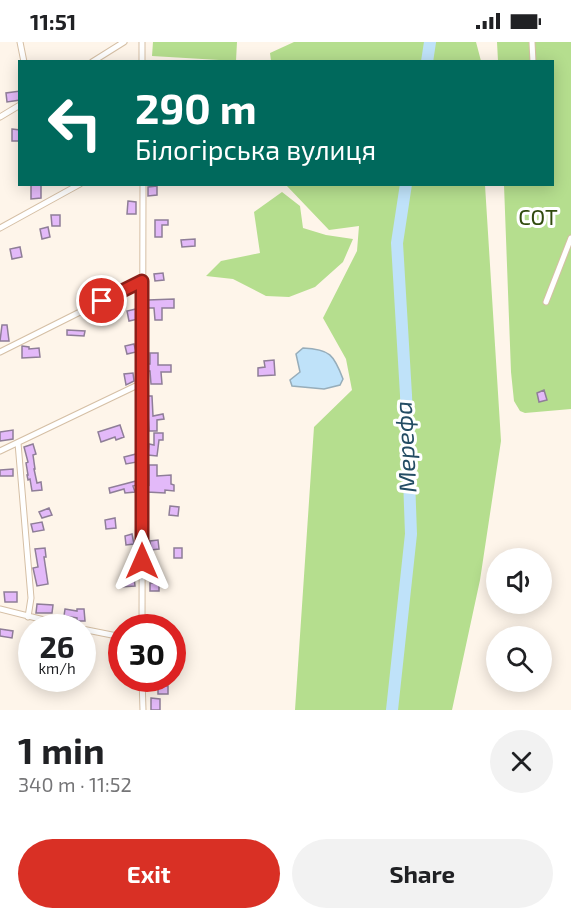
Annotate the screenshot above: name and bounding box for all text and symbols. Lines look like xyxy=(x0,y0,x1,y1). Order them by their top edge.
text: 11:51 xyxy=(30,8,76,34)
text: 290 m xyxy=(135,82,257,132)
icon: left xyxy=(36,84,114,162)
text: Білогірська вулиця xyxy=(135,133,376,165)
park label: СОТ xyxy=(518,203,558,229)
pin xyxy=(76,275,127,326)
icon: arrive xyxy=(85,284,118,317)
water label: Мерефа xyxy=(388,401,421,494)
position arrow xyxy=(110,529,174,593)
map controls xyxy=(486,548,552,692)
button: sound xyxy=(486,548,552,614)
speed limit sign: 30 xyxy=(108,614,186,692)
button: search xyxy=(486,626,552,692)
text: 26 xyxy=(39,628,75,664)
text: km/h xyxy=(38,659,76,677)
text: 1 min xyxy=(18,728,105,771)
button: close xyxy=(490,730,553,793)
text: 340 m · 11:52 xyxy=(18,772,132,796)
button: Exit xyxy=(18,839,280,908)
button: Share xyxy=(292,839,553,908)

